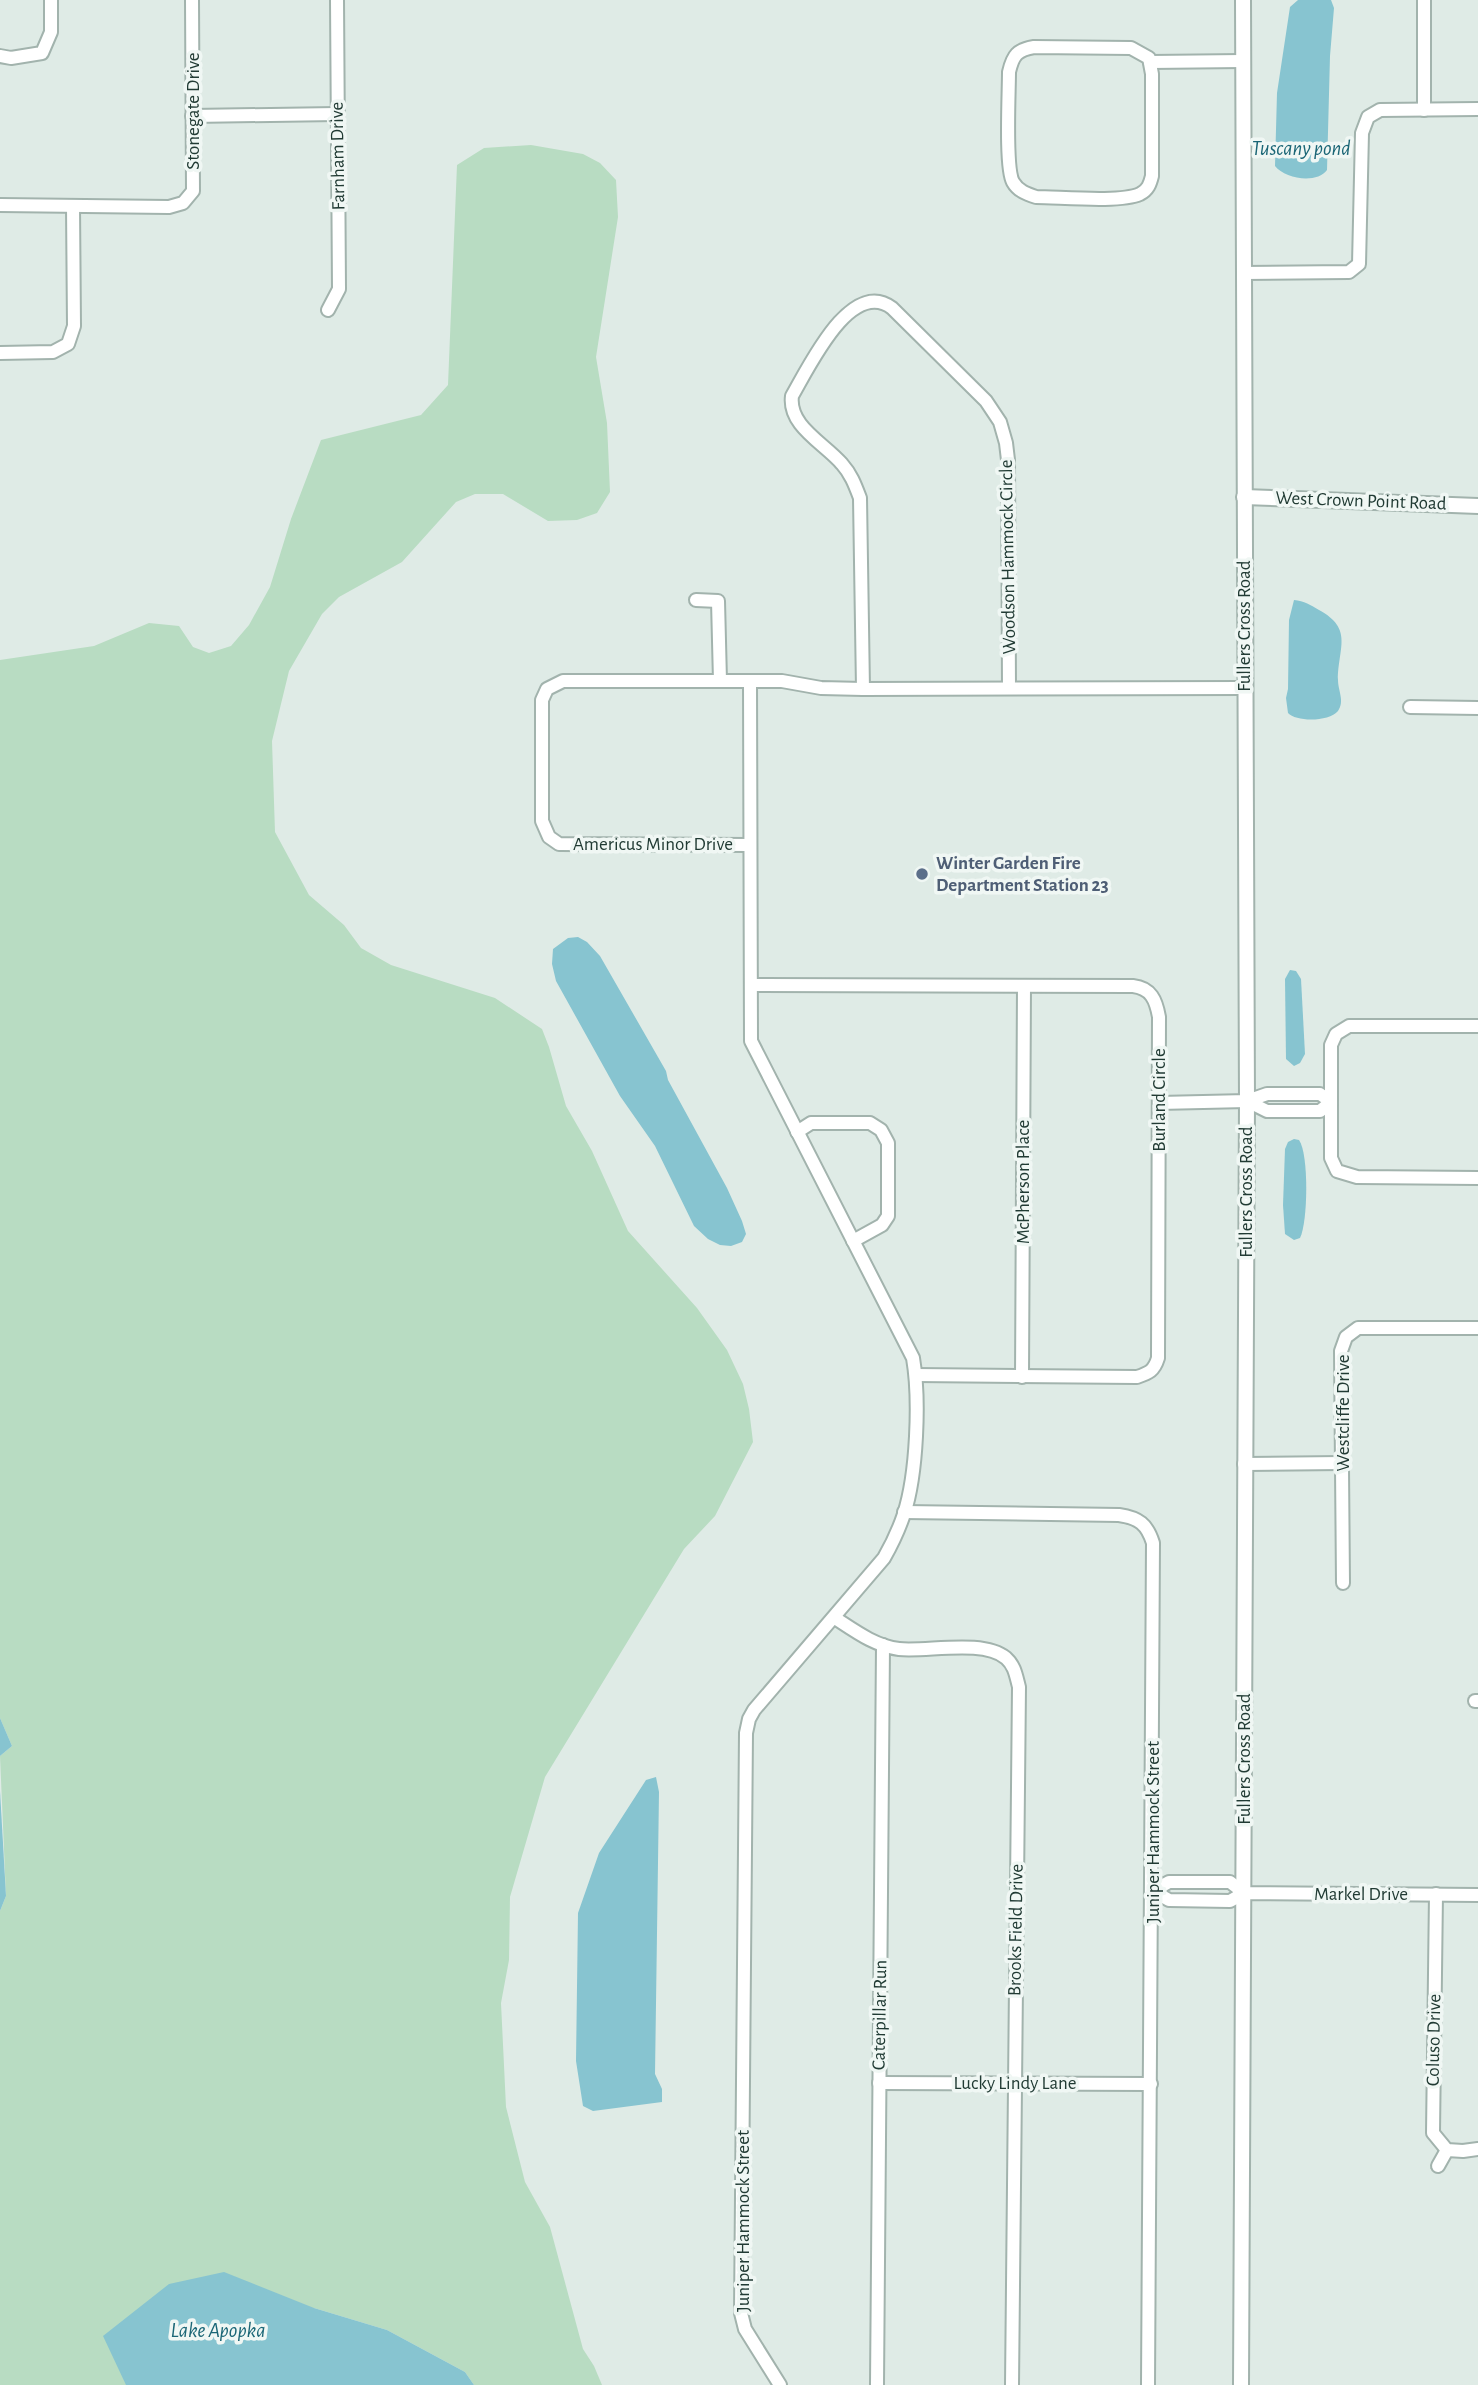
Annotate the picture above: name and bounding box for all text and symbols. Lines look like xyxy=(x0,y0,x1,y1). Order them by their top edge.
street label: Stonegate Drive xyxy=(184,52,203,170)
street label: Farnham Drive xyxy=(328,102,348,210)
water label: Tuscany pond xyxy=(1251,138,1351,160)
street label: Woodson Hammock Circle xyxy=(997,459,1019,655)
street label: West Crown Point Road xyxy=(1275,489,1447,513)
street label: Fullers Cross Road xyxy=(1235,560,1254,692)
street label: Americus Minor Drive xyxy=(573,835,733,854)
place label: Winter Garden Fire Department Station 23 xyxy=(936,854,1109,895)
marker: Winter Garden Fire Department Station 23 xyxy=(914,866,930,882)
street label: Burland Circle xyxy=(1150,1048,1169,1152)
street label: McPherson Place xyxy=(1014,1120,1033,1244)
street label: Fullers Cross Road xyxy=(1237,1126,1256,1258)
street label: Westcliffe Drive xyxy=(1334,1355,1353,1471)
street label: Fullers Cross Road xyxy=(1235,1693,1254,1825)
street label: Juniper Hammock Street xyxy=(1144,1741,1163,1923)
street label: Brooks Field Drive xyxy=(1005,1864,1027,1996)
street label: Markel Drive xyxy=(1314,1885,1408,1904)
street label: Caterpillar Run xyxy=(870,1960,890,2070)
street label: Coluso Drive xyxy=(1424,1994,1444,2086)
street label: Lucky Lindy Lane xyxy=(953,2074,1077,2093)
street label: Juniper Hammock Street xyxy=(734,2130,753,2312)
water label: Lake Apopka xyxy=(171,2320,265,2342)

